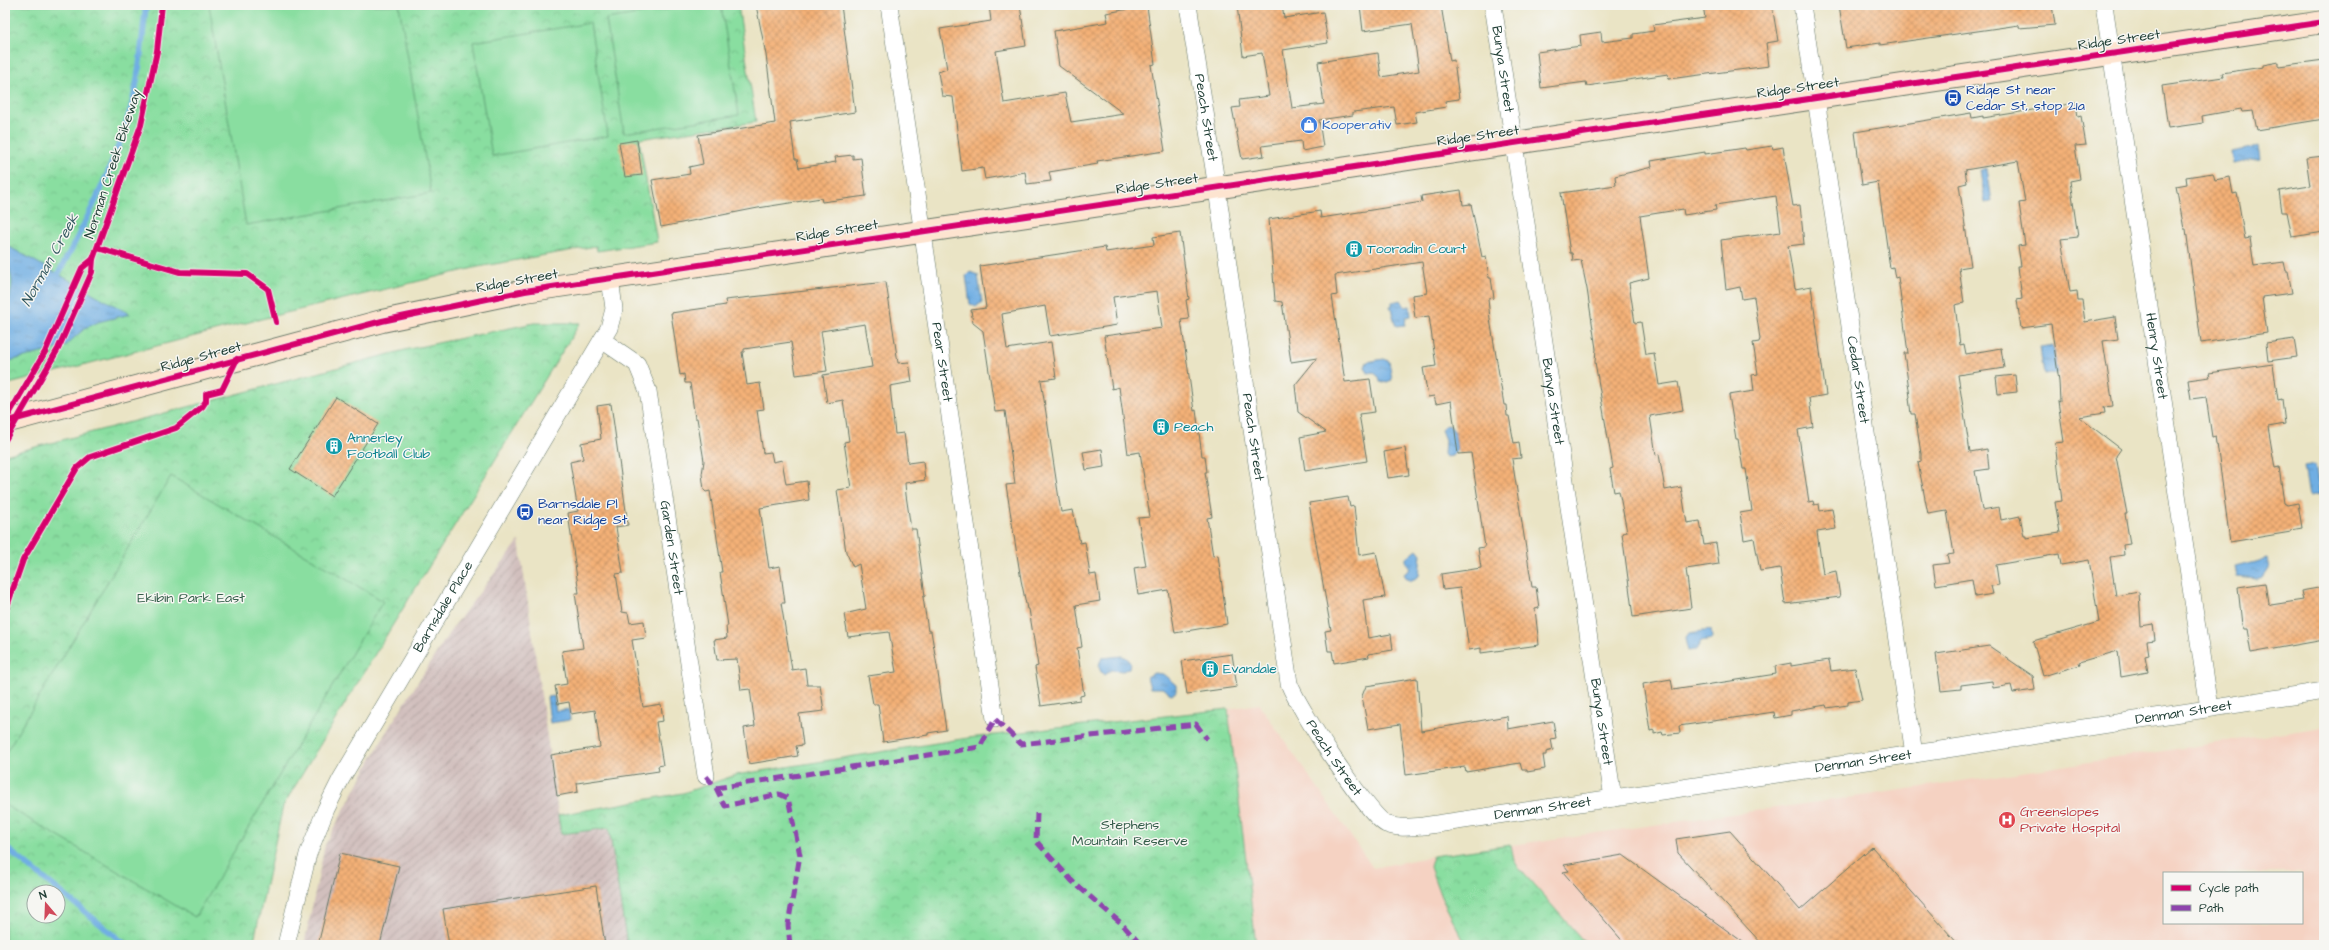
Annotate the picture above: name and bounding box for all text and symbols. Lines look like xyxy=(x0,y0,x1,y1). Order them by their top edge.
street label: Bunya Street xyxy=(1486,24,1519,114)
street label: Ridge Street xyxy=(2077,24,2162,56)
street label: Peach Street xyxy=(1189,72,1223,163)
street label: Ridge Street xyxy=(1756,72,1841,104)
place label: Ridge St near Cedar St, stop 21a xyxy=(1966,80,2085,116)
street label: Norman Creek Bikeway xyxy=(79,86,147,241)
bus stop icon: Ridge St near Cedar St, stop 21a xyxy=(1943,88,1963,108)
shop icon: Kooperativ xyxy=(1299,115,1319,135)
place label: Kooperativ xyxy=(1322,115,1392,135)
street label: Ridge Street xyxy=(1436,120,1521,152)
street label: Ridge Street xyxy=(1115,168,1200,200)
water label: Norman Creek xyxy=(16,209,85,310)
street label: Ridge Street xyxy=(795,215,880,247)
building icon: Tooradin Court xyxy=(1344,239,1364,259)
place label: Tooradin Court xyxy=(1367,239,1467,259)
street label: Ridge Street xyxy=(474,264,560,298)
street label: Henry Street xyxy=(2140,311,2173,401)
street label: Pear Street xyxy=(926,321,958,404)
street label: Cedar Street xyxy=(1842,335,1875,425)
street label: Ridge Street xyxy=(158,337,244,377)
street label: Bunya Street xyxy=(1537,357,1569,447)
street label: Peach Street xyxy=(1237,392,1269,483)
building icon: Peach xyxy=(1151,417,1171,437)
place label: Peach xyxy=(1174,417,1213,437)
place label: Annerley Football Club xyxy=(347,428,430,464)
building icon: Annerley Football Club xyxy=(324,436,344,456)
place label: Barnsdale Pl near Ridge St xyxy=(538,494,628,530)
street label: Garden Street xyxy=(655,499,689,597)
bus stop icon: Barnsdale Pl near Ridge St xyxy=(515,502,535,522)
street label: Barnsdale Place xyxy=(408,557,479,656)
park label: Ekibin Park East xyxy=(137,588,245,608)
building icon: Evandale xyxy=(1200,659,1220,679)
place label: Evandale xyxy=(1223,659,1277,679)
street label: Bunya Street xyxy=(1585,677,1618,767)
street label: Denman Street xyxy=(2134,695,2234,730)
street label: Peach Street xyxy=(1301,716,1367,801)
street label: Denman Street xyxy=(1814,744,1913,778)
street label: Denman Street xyxy=(1493,791,1593,825)
place label: Greenslopes Private Hospital xyxy=(2020,802,2120,838)
hospital icon: Greenslopes Private Hospital xyxy=(1997,810,2017,830)
park label: Stephens Mountain Reserve xyxy=(1072,815,1188,851)
legend xyxy=(2163,872,2303,924)
text: Cycle path xyxy=(2199,880,2258,898)
north arrow xyxy=(26,884,66,924)
text: N xyxy=(37,887,49,903)
text: Path xyxy=(2199,900,2224,917)

